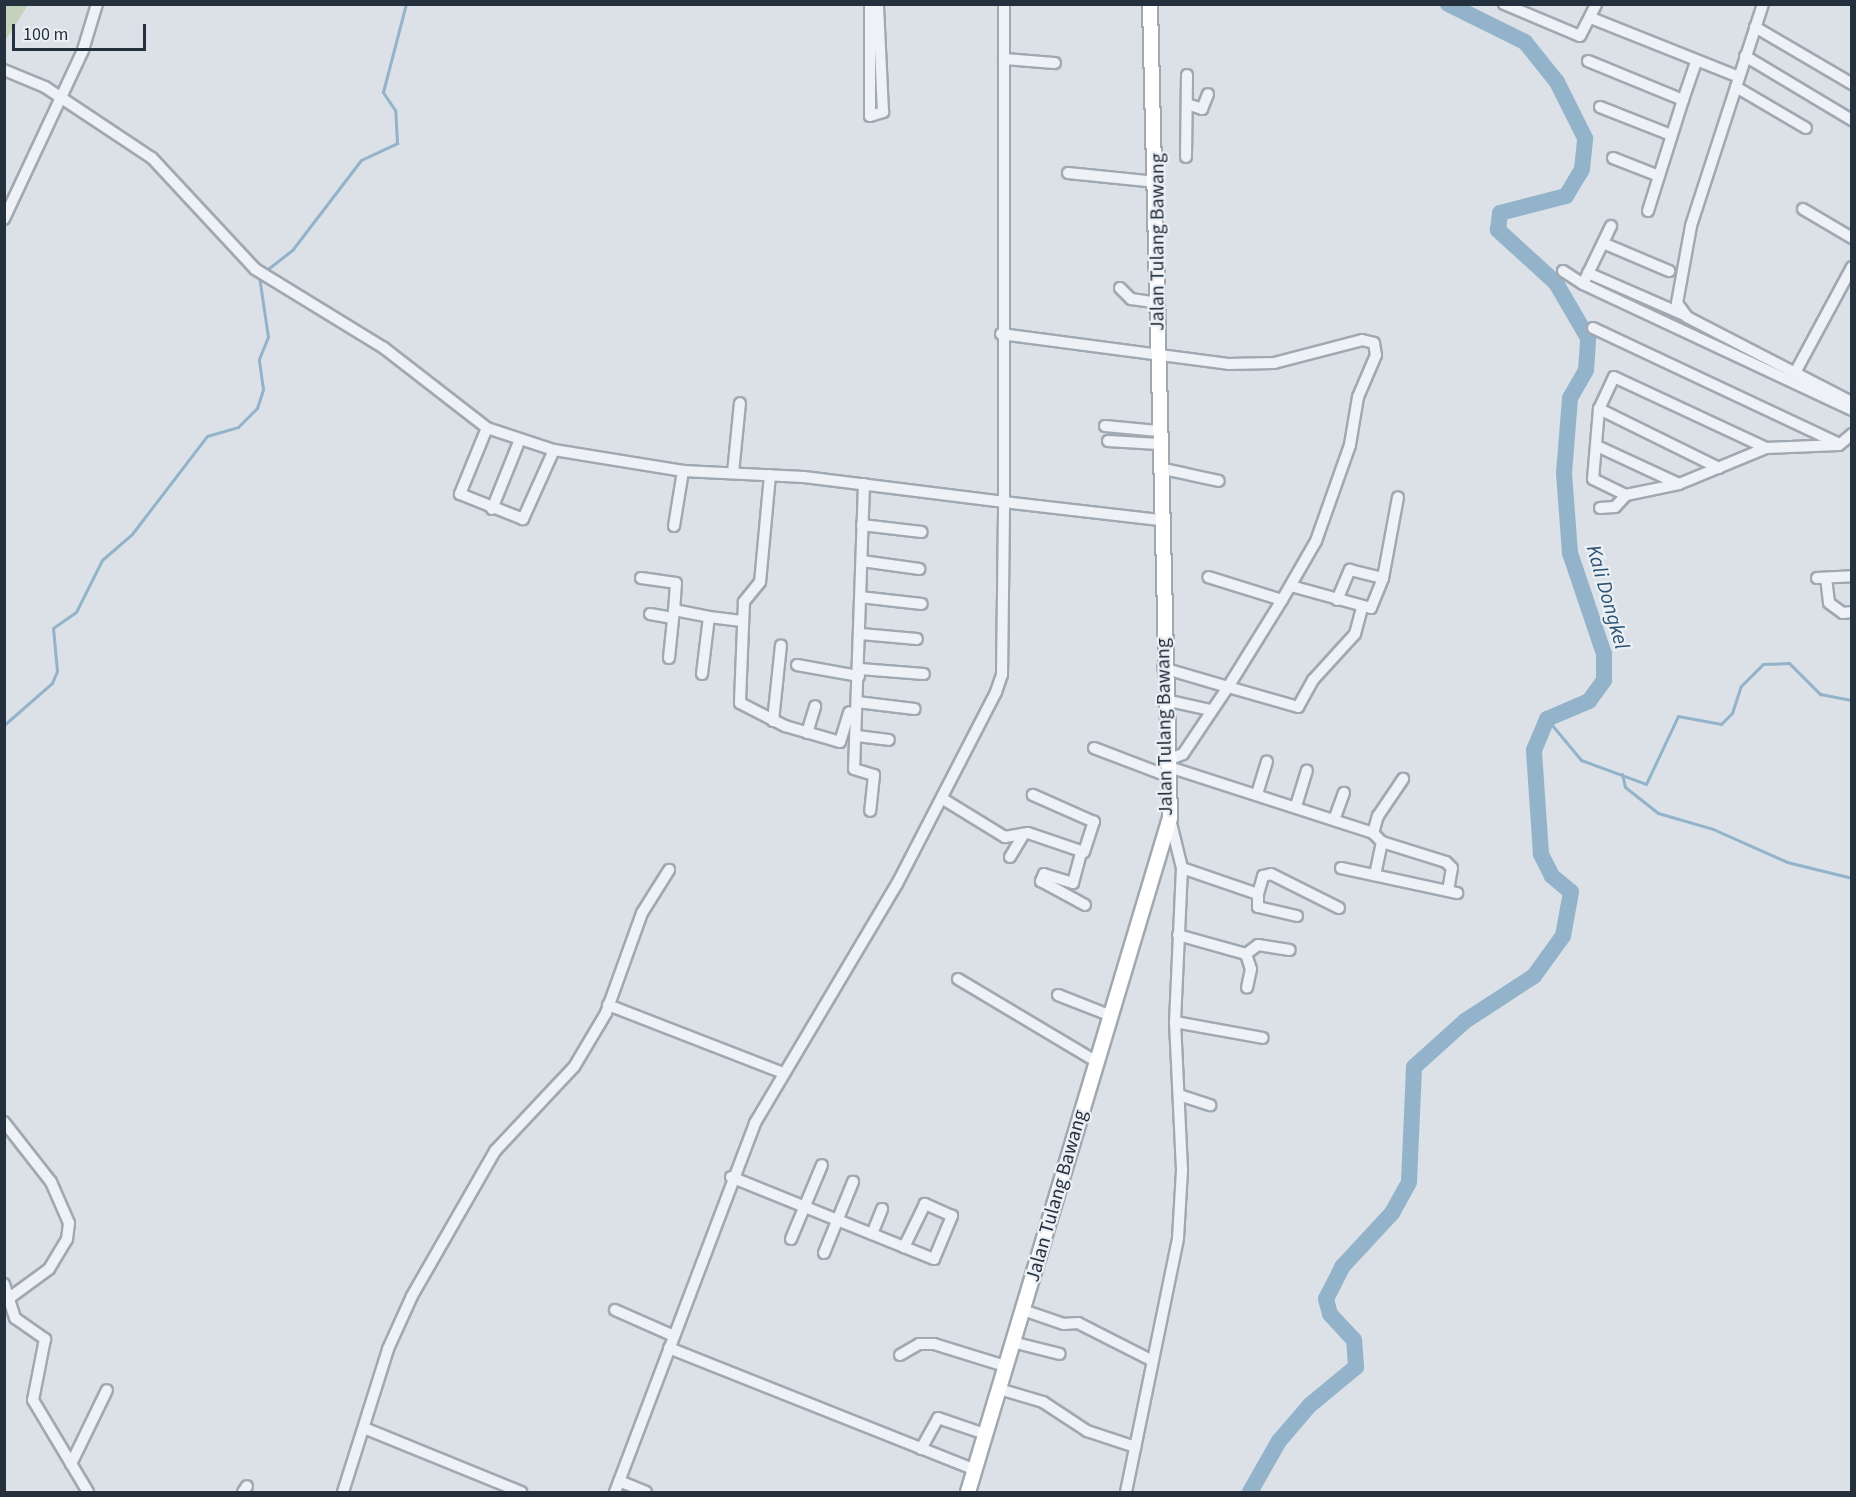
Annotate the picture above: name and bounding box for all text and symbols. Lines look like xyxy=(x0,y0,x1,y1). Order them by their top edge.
scale bar xyxy=(15,12,148,50)
text: 100 m xyxy=(23,22,68,47)
street label: Jalan Tulang Bawang xyxy=(1146,153,1170,331)
water label: Kali Dongkel xyxy=(1581,542,1635,652)
street label: Jalan Tulang Bawang xyxy=(1151,638,1179,816)
street label: Jalan Tulang Bawang xyxy=(1021,1107,1093,1285)

